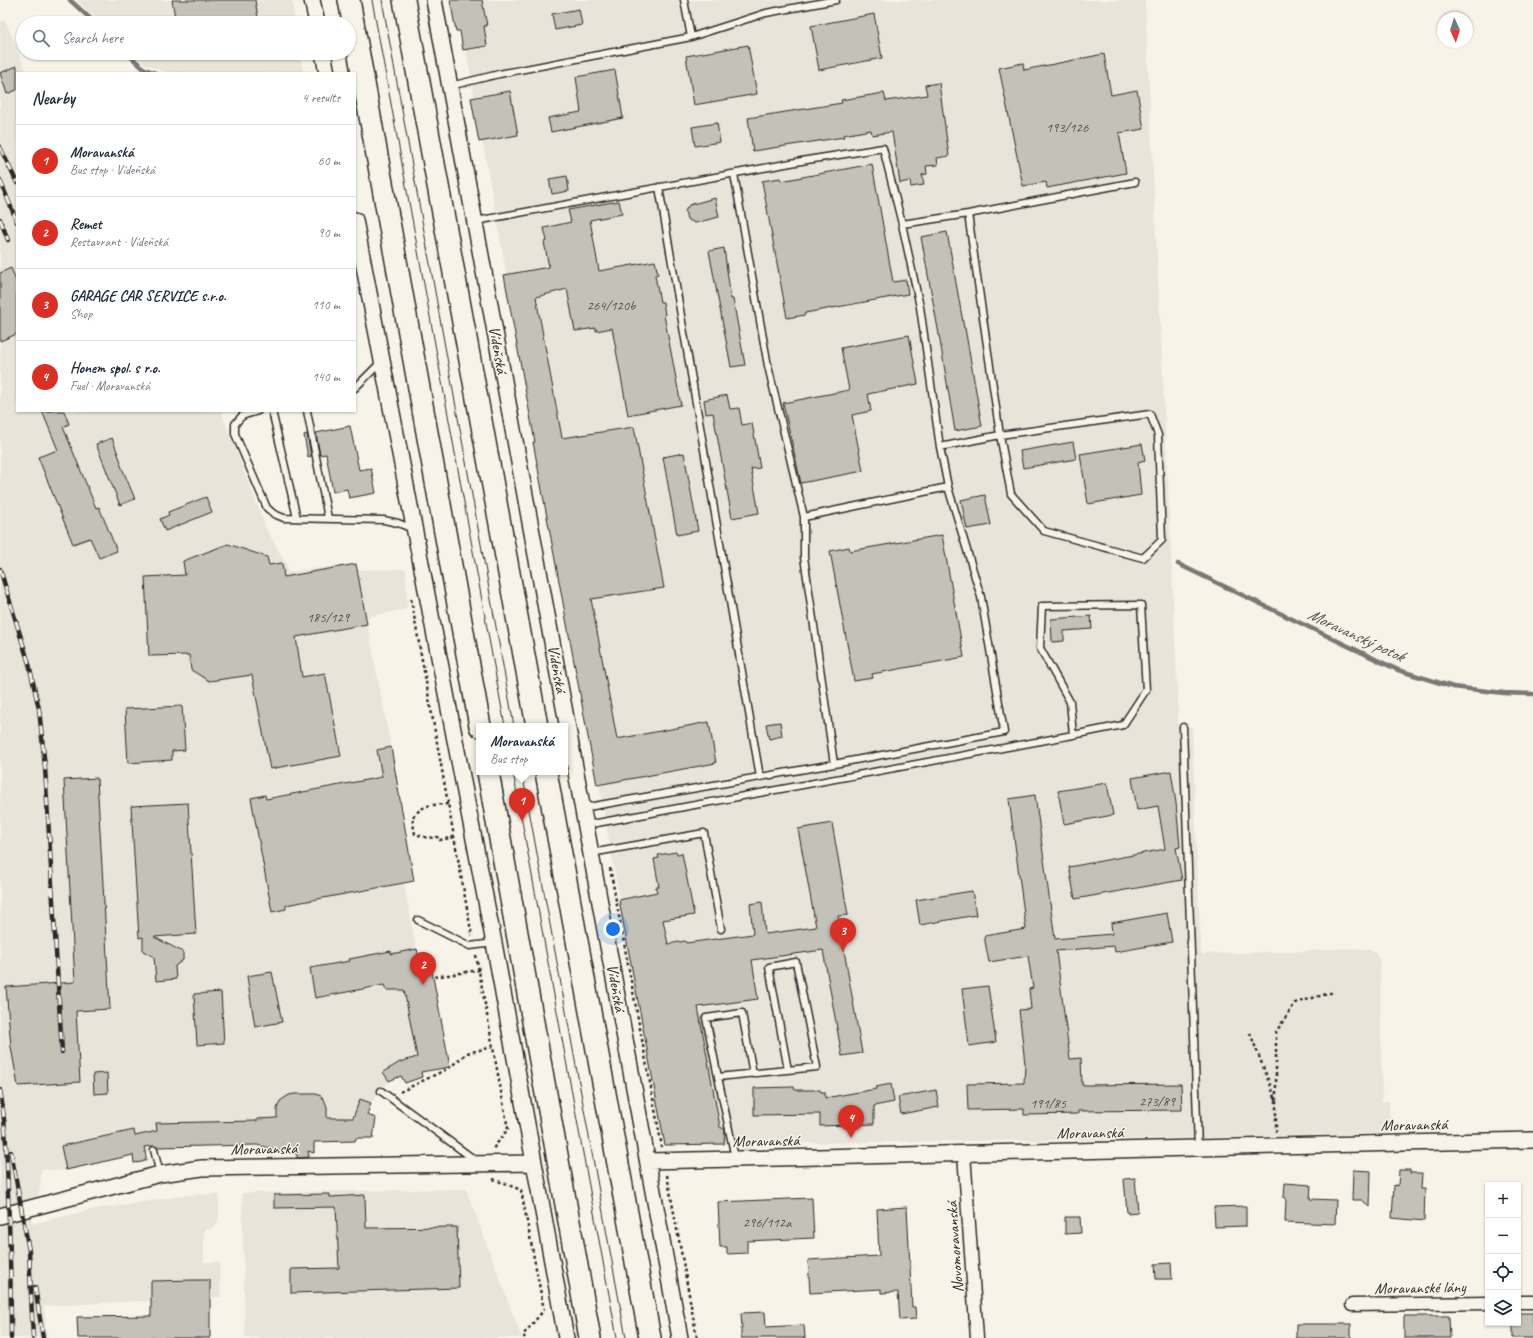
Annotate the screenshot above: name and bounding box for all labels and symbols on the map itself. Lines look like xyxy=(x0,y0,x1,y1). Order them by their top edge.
north arrow xyxy=(1437,12,1473,48)
house number: 193/126 xyxy=(1046,119,1089,136)
house number: 264/120b xyxy=(587,297,636,314)
street label: Vídeňská xyxy=(484,325,512,377)
water label: Moravanský potok xyxy=(1305,604,1411,668)
house number: 185/129 xyxy=(307,609,351,626)
street label: Vídeňská xyxy=(543,644,571,696)
pin: 1 xyxy=(509,788,535,821)
pin: 3 xyxy=(830,918,856,951)
your location xyxy=(603,919,623,939)
pin: 2 xyxy=(410,952,436,985)
street label: Vídeňská xyxy=(602,963,630,1015)
house number: 273/89 xyxy=(1139,1093,1177,1110)
house number: 191/85 xyxy=(1030,1095,1067,1112)
pin: 4 xyxy=(838,1105,864,1138)
street label: Moravanská xyxy=(1380,1114,1450,1136)
street label: Moravanská xyxy=(1056,1122,1126,1144)
street label: Moravanská xyxy=(732,1130,802,1152)
street label: Moravanská xyxy=(230,1138,300,1160)
street label: Novomoravanská xyxy=(942,1199,968,1293)
house number: 296/112a xyxy=(743,1214,792,1231)
street label: Moravanské lány xyxy=(1374,1277,1467,1299)

